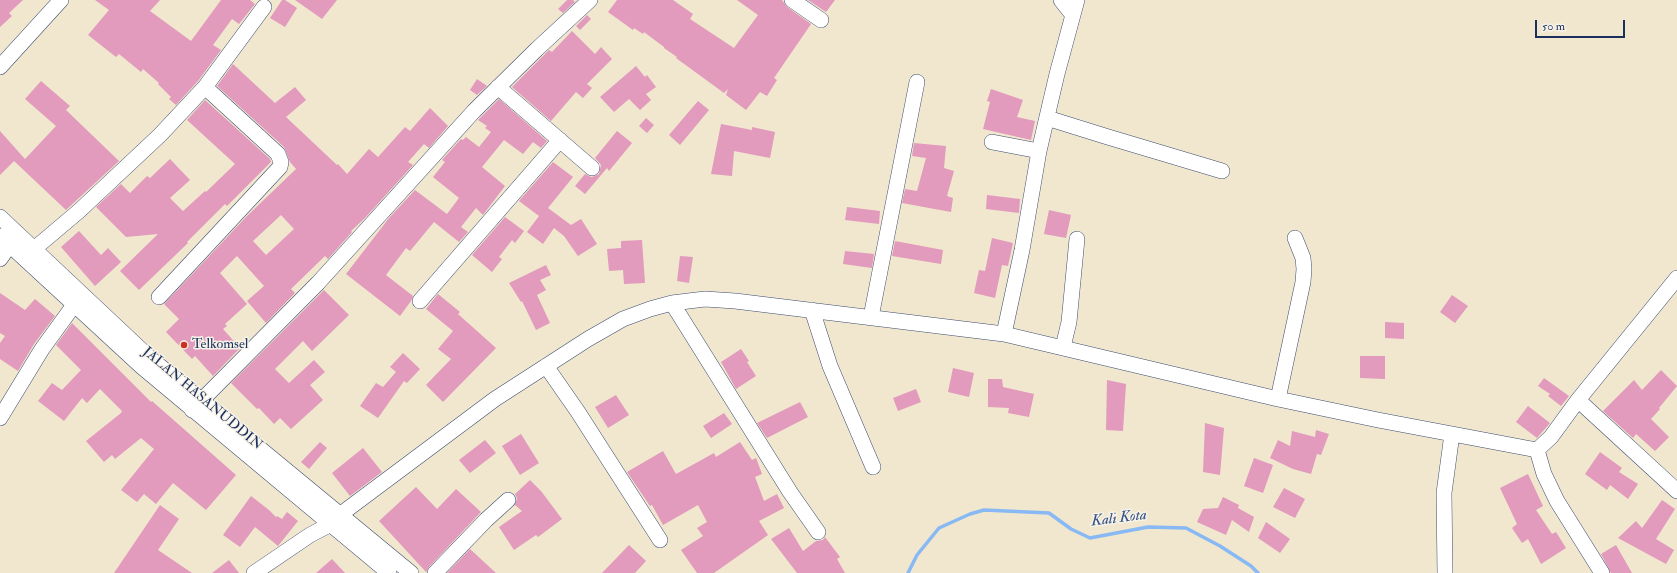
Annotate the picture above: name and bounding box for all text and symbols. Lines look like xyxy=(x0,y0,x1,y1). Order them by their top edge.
scale bar xyxy=(1537,12,1627,38)
text: 50 m xyxy=(1542,19,1565,34)
place label: Telkomsel xyxy=(192,337,248,353)
marker: Telkomsel xyxy=(179,340,189,350)
street label: JALAN HASANUDDIN xyxy=(139,344,265,454)
water label: Kali Kota xyxy=(1090,507,1148,531)

